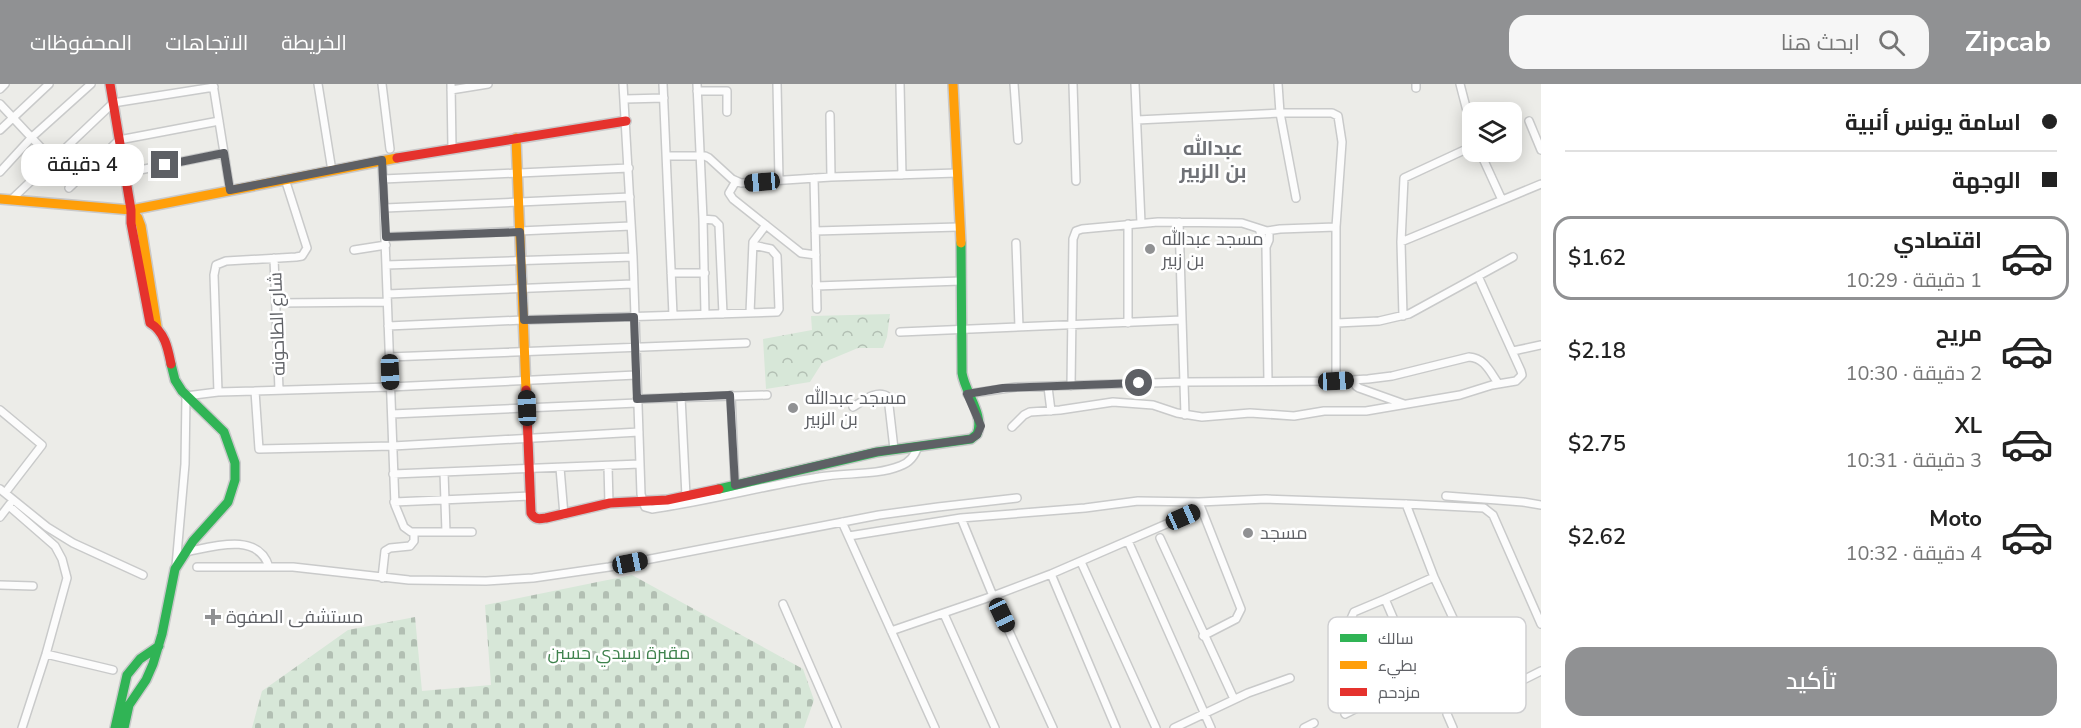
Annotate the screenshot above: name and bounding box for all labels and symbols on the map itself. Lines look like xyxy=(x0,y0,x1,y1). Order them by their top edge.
district label: عبدالله بن الزبير xyxy=(1179,134,1246,185)
callout: 4 دقيقة xyxy=(21,144,144,186)
route end xyxy=(151,151,178,178)
car xyxy=(743,171,781,193)
place label: مسجد عبدالله بن زبير xyxy=(1161,227,1264,272)
marker: مسجد عبدالله بن زبير xyxy=(1143,242,1157,256)
street label: شارع الطاحونه xyxy=(263,272,291,376)
car xyxy=(380,354,400,390)
route start xyxy=(1125,369,1152,396)
car xyxy=(1318,371,1354,391)
place label: مسجد عبدالله بن الزبير xyxy=(804,386,907,431)
car xyxy=(517,390,537,426)
marker: مسجد عبدالله بن الزبير xyxy=(786,401,800,415)
car xyxy=(1163,501,1203,533)
place label: مسجد xyxy=(1260,521,1308,545)
marker: مسجد xyxy=(1241,526,1255,540)
car xyxy=(611,551,649,575)
car xyxy=(986,595,1018,635)
place label: مستشفى الصفوة xyxy=(226,605,363,629)
marker: مستشفى الصفوة xyxy=(204,608,222,626)
legend xyxy=(1328,617,1526,713)
text: سالك xyxy=(1378,628,1413,650)
park label: مقبرة سيدي حسين xyxy=(548,641,690,667)
text: بطيء xyxy=(1378,655,1417,679)
text: مزدحم xyxy=(1378,682,1420,704)

